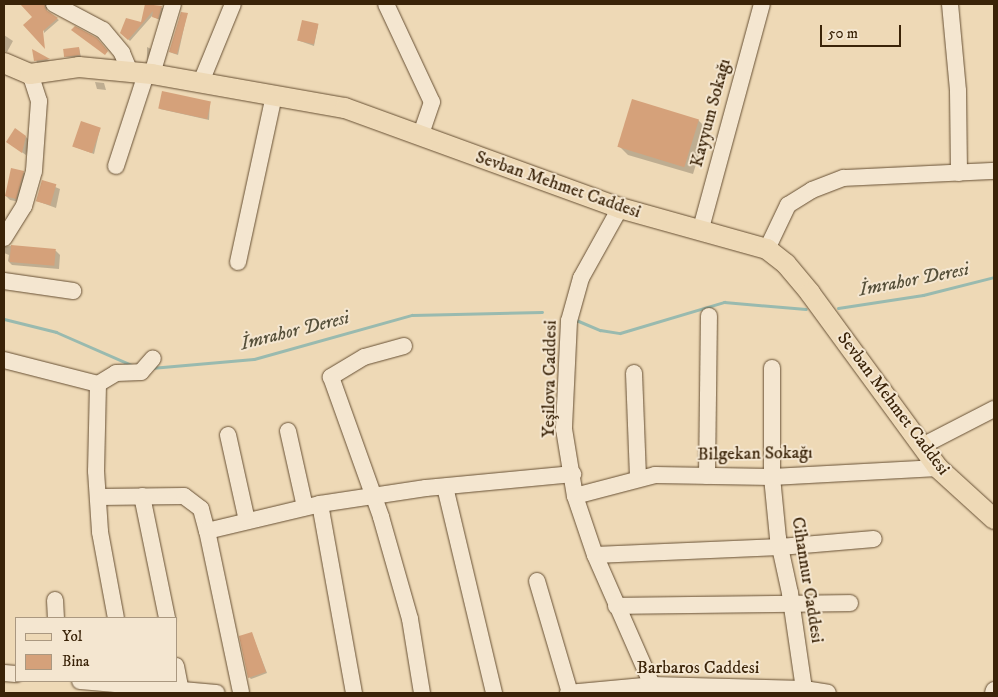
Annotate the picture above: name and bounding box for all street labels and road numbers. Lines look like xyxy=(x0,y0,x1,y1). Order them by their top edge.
street label: Kayyum Sokağı xyxy=(686,56,736,170)
street label: Sevban Mehmet Caddesi xyxy=(472,147,644,223)
street label: Yeşilova Caddesi xyxy=(538,320,562,438)
street label: Sevban Mehmet Caddesi xyxy=(832,328,954,480)
street label: Bilgekan Sokağı xyxy=(697,442,813,466)
street label: Cihannur Caddesi xyxy=(786,515,828,645)
street label: Barbaros Caddesi xyxy=(637,657,759,679)

